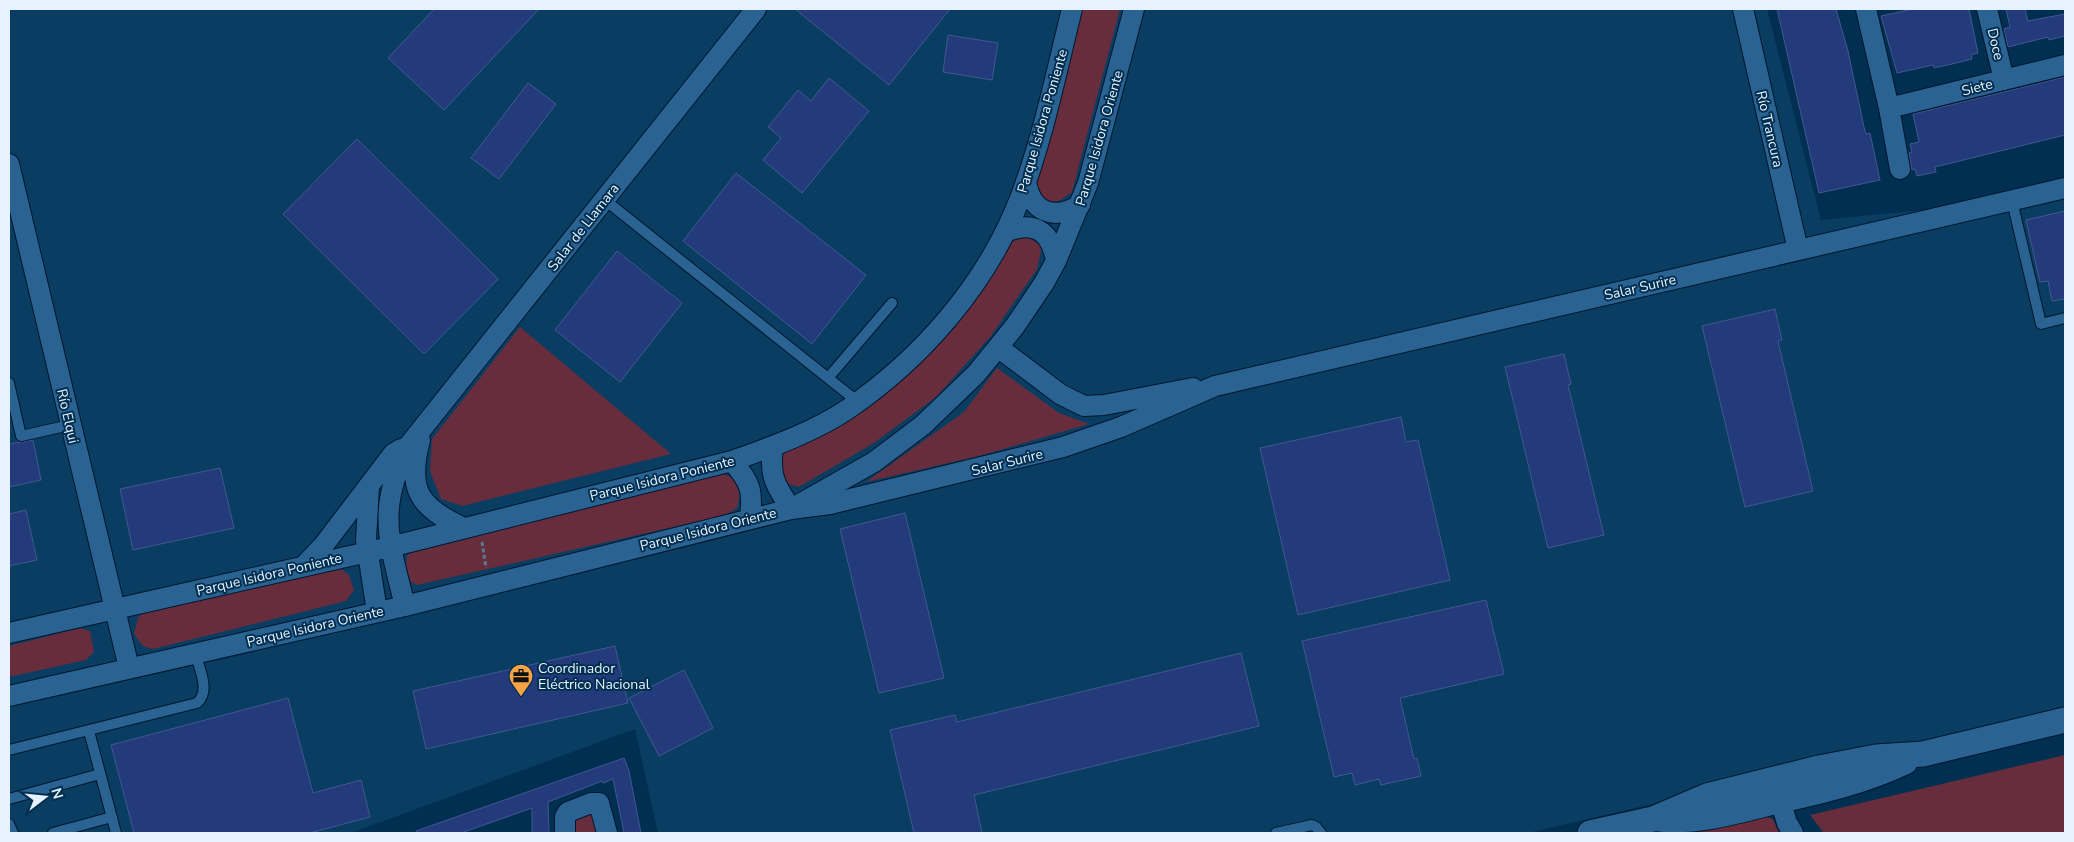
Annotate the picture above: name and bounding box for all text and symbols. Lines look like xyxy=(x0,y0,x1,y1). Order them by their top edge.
street label: Doce xyxy=(1983,26,2008,62)
street label: Parque Isidora Poniente xyxy=(1013,47,1072,195)
street label: Parque Isidora Oriente xyxy=(1071,68,1128,208)
street label: Siete xyxy=(1959,74,1995,101)
street label: Río Trancura xyxy=(1751,89,1788,169)
street label: Salar de Llamara xyxy=(543,180,624,275)
street label: Salar Surire xyxy=(1602,270,1678,305)
street label: Río Elqui xyxy=(52,387,83,445)
street label: Salar Surire xyxy=(969,444,1045,481)
street label: Parque Isidora Poniente xyxy=(588,451,737,506)
street label: Parque Isidora Oriente xyxy=(638,503,778,556)
street label: Parque Isidora Poniente xyxy=(195,549,344,600)
street label: Parque Isidora Oriente xyxy=(245,601,385,651)
place label: Coordinador Eléctrico Nacional xyxy=(538,659,651,694)
office icon: Coordinador Eléctrico Nacional xyxy=(508,663,534,697)
north arrow xyxy=(20,772,70,822)
text: N xyxy=(46,786,68,801)

